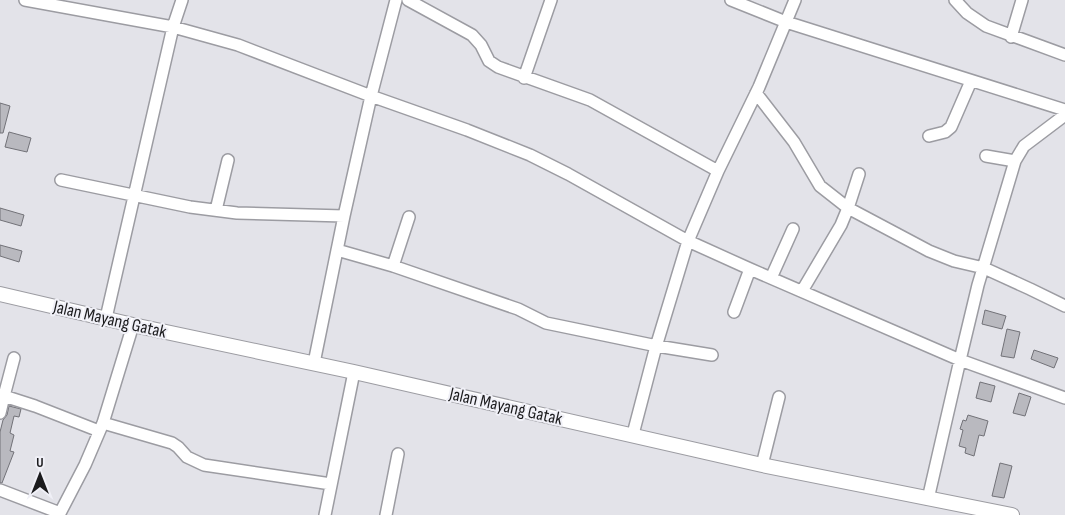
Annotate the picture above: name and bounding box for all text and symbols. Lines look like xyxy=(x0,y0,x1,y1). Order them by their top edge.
street label: Jalan Mayang Gatak xyxy=(50,296,169,343)
street label: Jalan Mayang Gatak xyxy=(446,383,565,430)
north arrow xyxy=(15,450,65,500)
text: U xyxy=(36,454,44,471)

